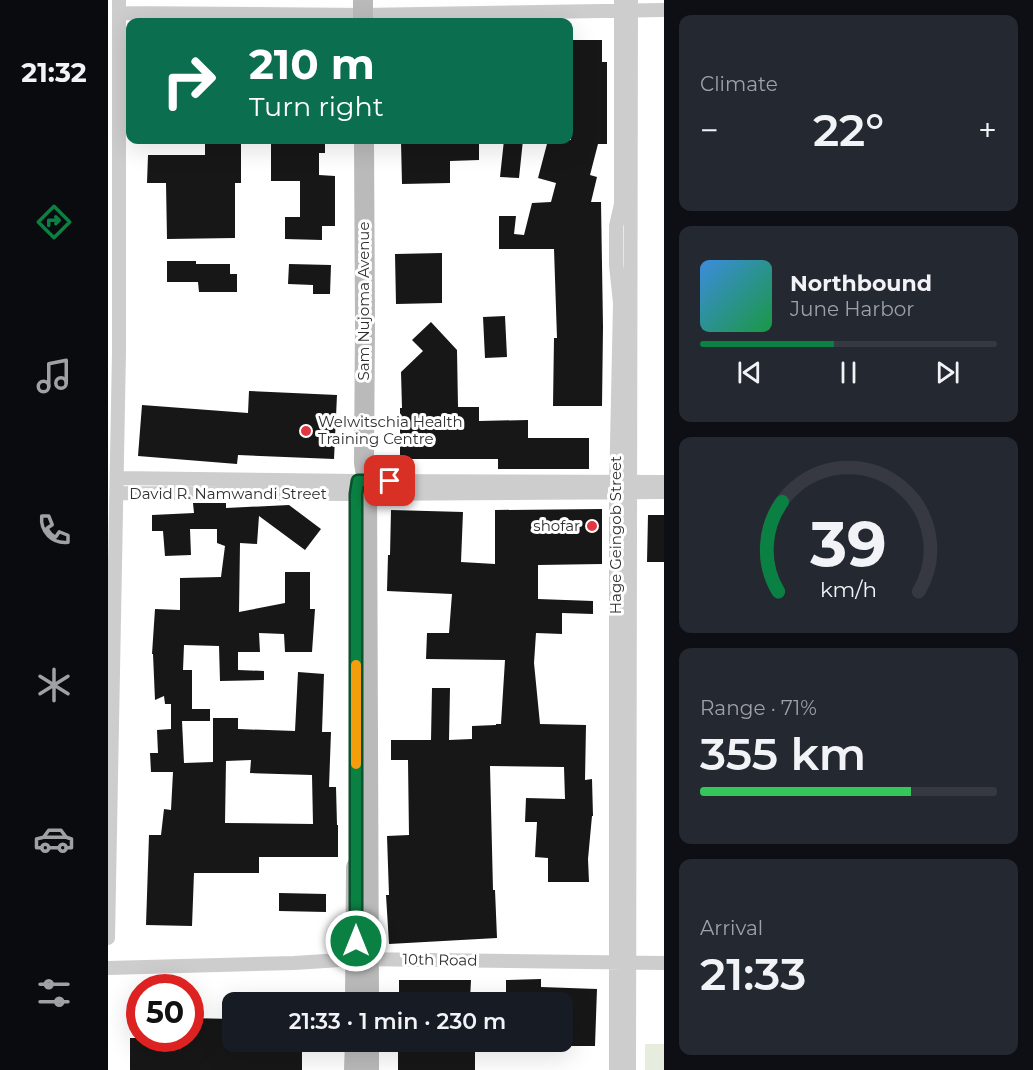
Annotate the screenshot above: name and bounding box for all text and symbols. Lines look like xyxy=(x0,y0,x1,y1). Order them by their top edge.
text: 210 m xyxy=(249,38,375,90)
icon: right xyxy=(150,42,228,120)
text: 21:32 xyxy=(21,56,87,89)
text: Climate xyxy=(700,72,778,96)
text: Turn right xyxy=(249,90,384,123)
text: 22° xyxy=(813,102,884,157)
text: − xyxy=(700,110,719,150)
text: + xyxy=(978,110,997,150)
icon: directions xyxy=(33,201,75,243)
street label: Sam Nujoma Avenue xyxy=(354,221,373,381)
text: Northbound xyxy=(790,270,932,297)
text: June Harbor xyxy=(790,297,914,321)
icon: music xyxy=(33,355,75,397)
icon: previous xyxy=(733,356,766,389)
icon: pause xyxy=(832,356,865,389)
icon: next xyxy=(931,356,964,389)
place label: Welwitschia Health Training Centre xyxy=(318,412,463,448)
marker: Welwitschia Health Training Centre xyxy=(299,424,313,438)
pin xyxy=(364,455,415,506)
street label: Hage Geingob Street xyxy=(606,456,625,614)
icon: arrive xyxy=(373,464,406,497)
street label: David R. Namwandi Street xyxy=(129,484,327,503)
text: 39 xyxy=(809,506,887,582)
icon: phone xyxy=(33,509,75,551)
place label: shofar xyxy=(533,516,580,535)
marker: shofar xyxy=(585,519,599,533)
text: km/h xyxy=(820,576,877,602)
icon: climate xyxy=(33,664,75,706)
text: Range · 71% xyxy=(700,696,817,720)
text: 355 km xyxy=(700,726,866,781)
icon: car xyxy=(33,818,75,860)
position arrow xyxy=(324,909,388,973)
text: Arrival xyxy=(700,916,763,940)
text: 21:33 xyxy=(700,946,806,1001)
street label: 10th Road xyxy=(402,949,478,970)
icon: filters xyxy=(33,972,75,1014)
speed limit sign: 50 xyxy=(126,974,204,1052)
text: 21:33 · 1 min · 230 m xyxy=(289,1008,506,1035)

